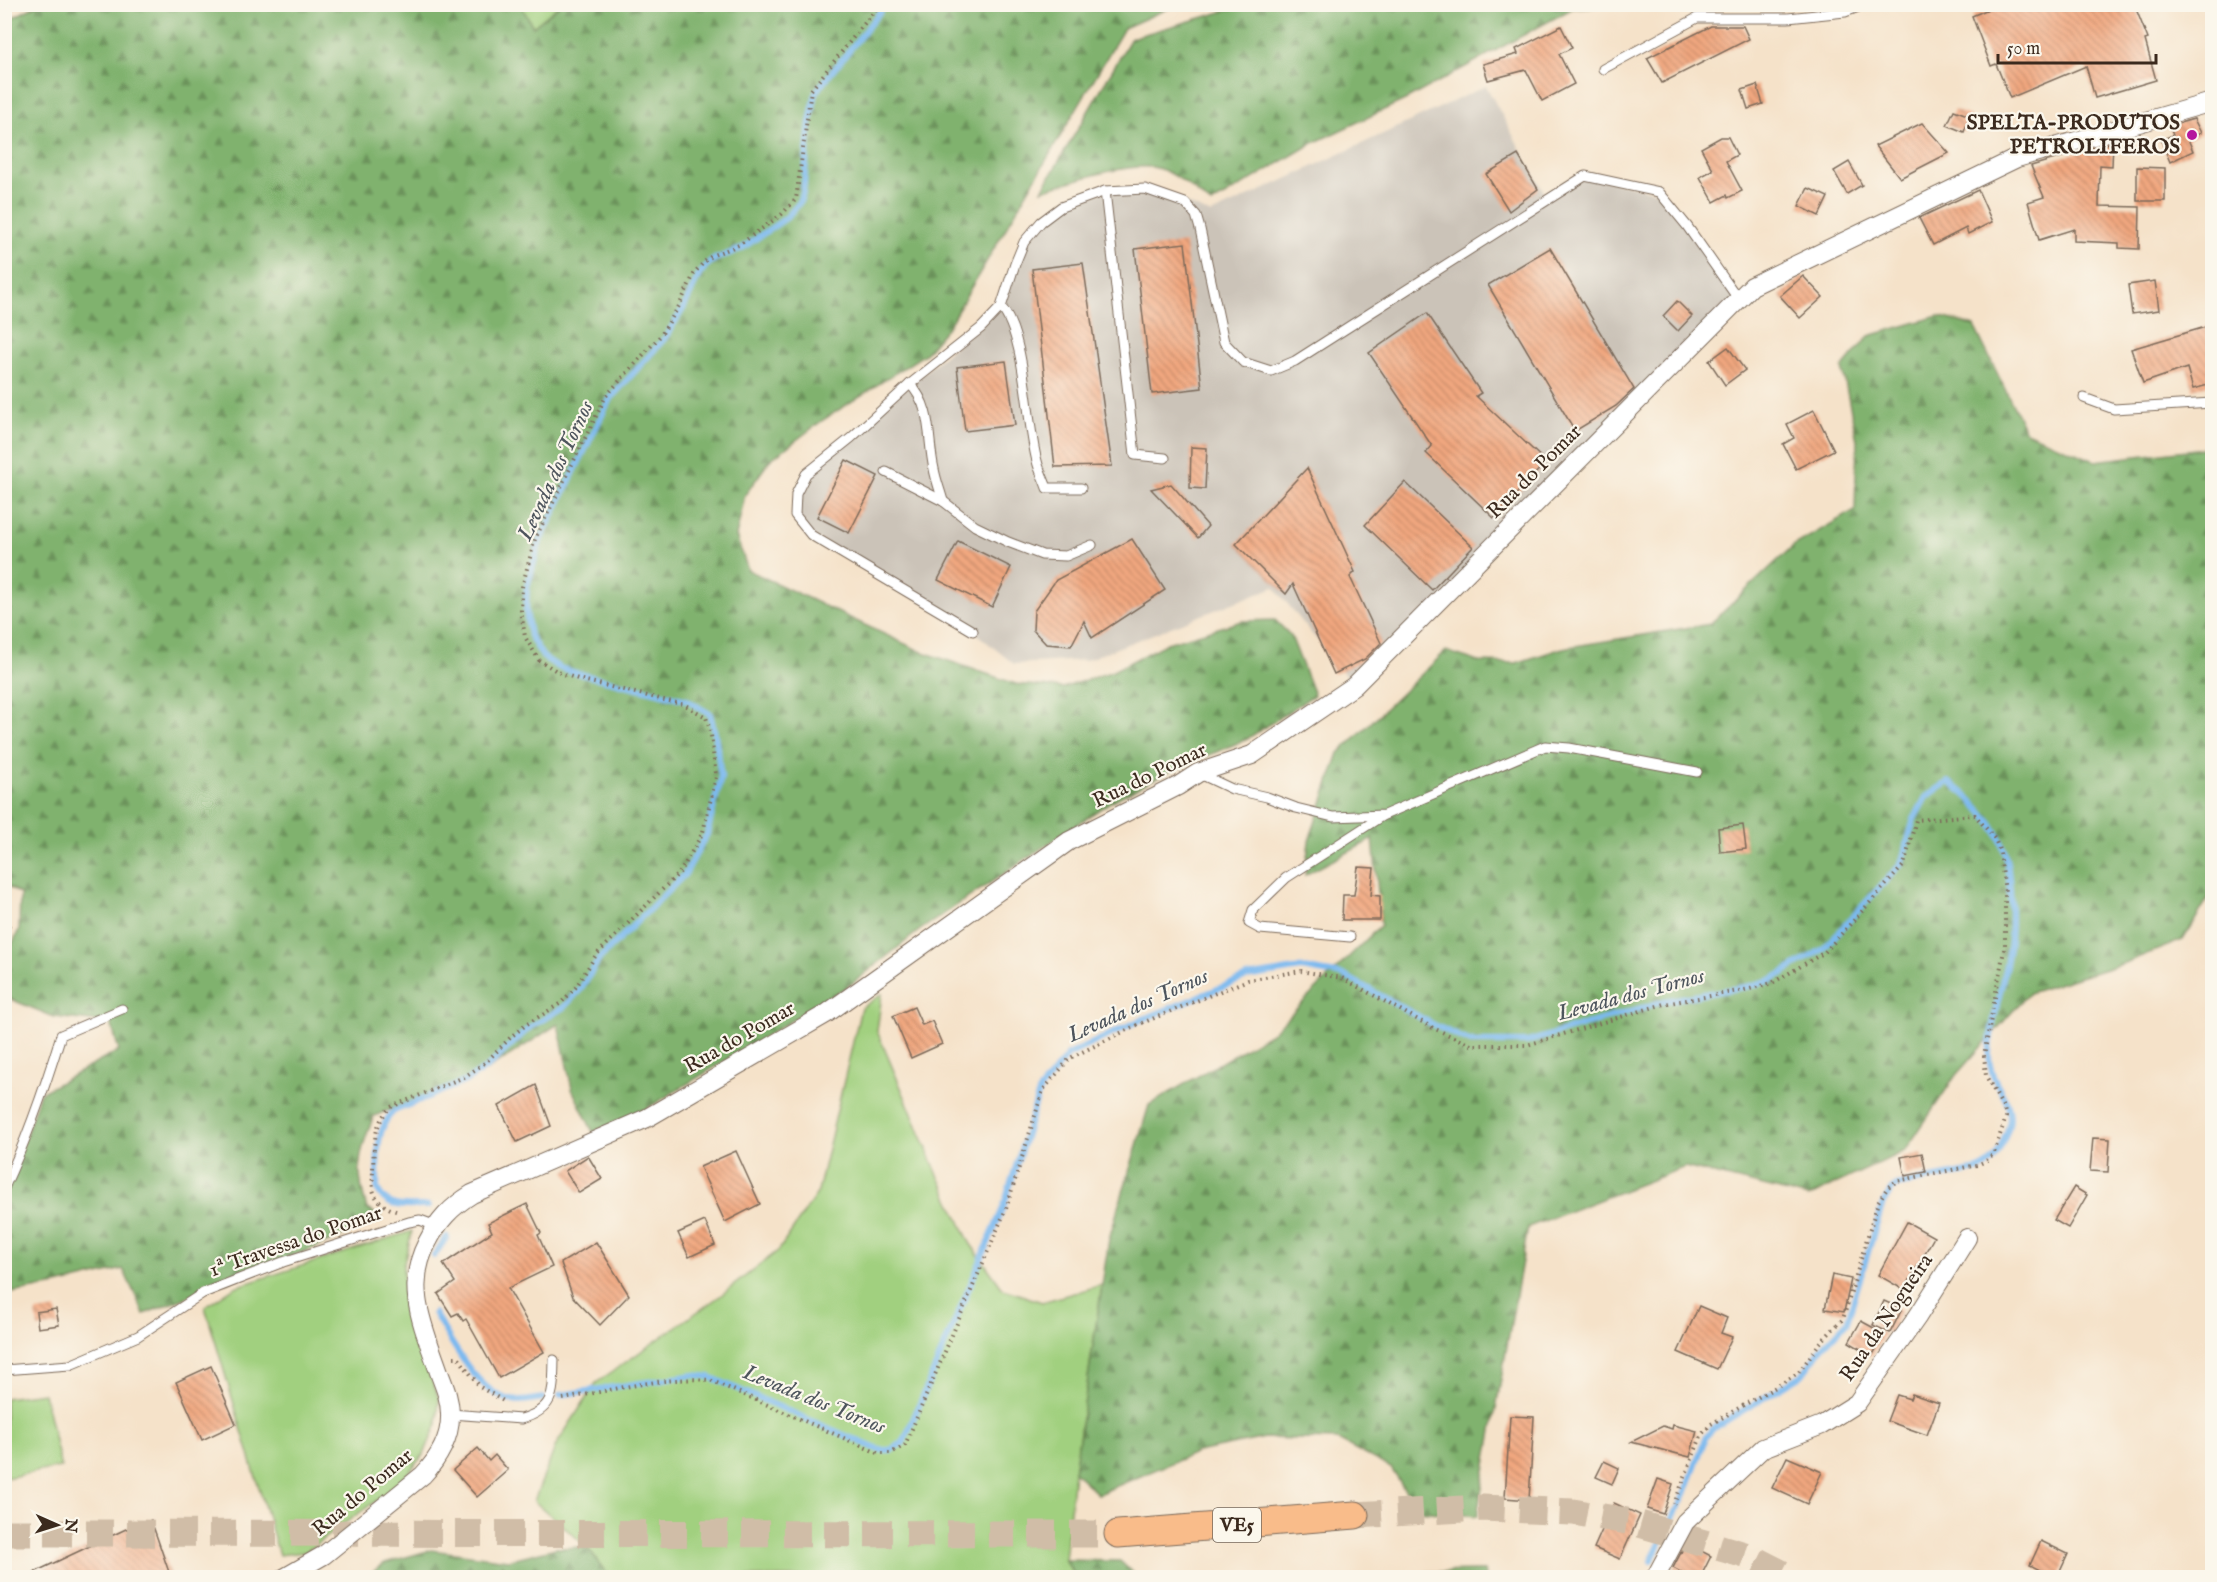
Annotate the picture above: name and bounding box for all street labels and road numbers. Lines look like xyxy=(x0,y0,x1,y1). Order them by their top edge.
street label: Rua do Pomar xyxy=(1482,419,1588,525)
street label: Rua do Pomar xyxy=(1089,737,1212,815)
street label: Rua do Pomar xyxy=(680,995,801,1081)
street label: 1ª Travessa do Pomar xyxy=(206,1200,386,1284)
street label: Rua da Nogueira xyxy=(1834,1248,1940,1387)
street label: Rua do Pomar xyxy=(307,1443,419,1543)
road number: VE5 xyxy=(1213,1508,1261,1542)

